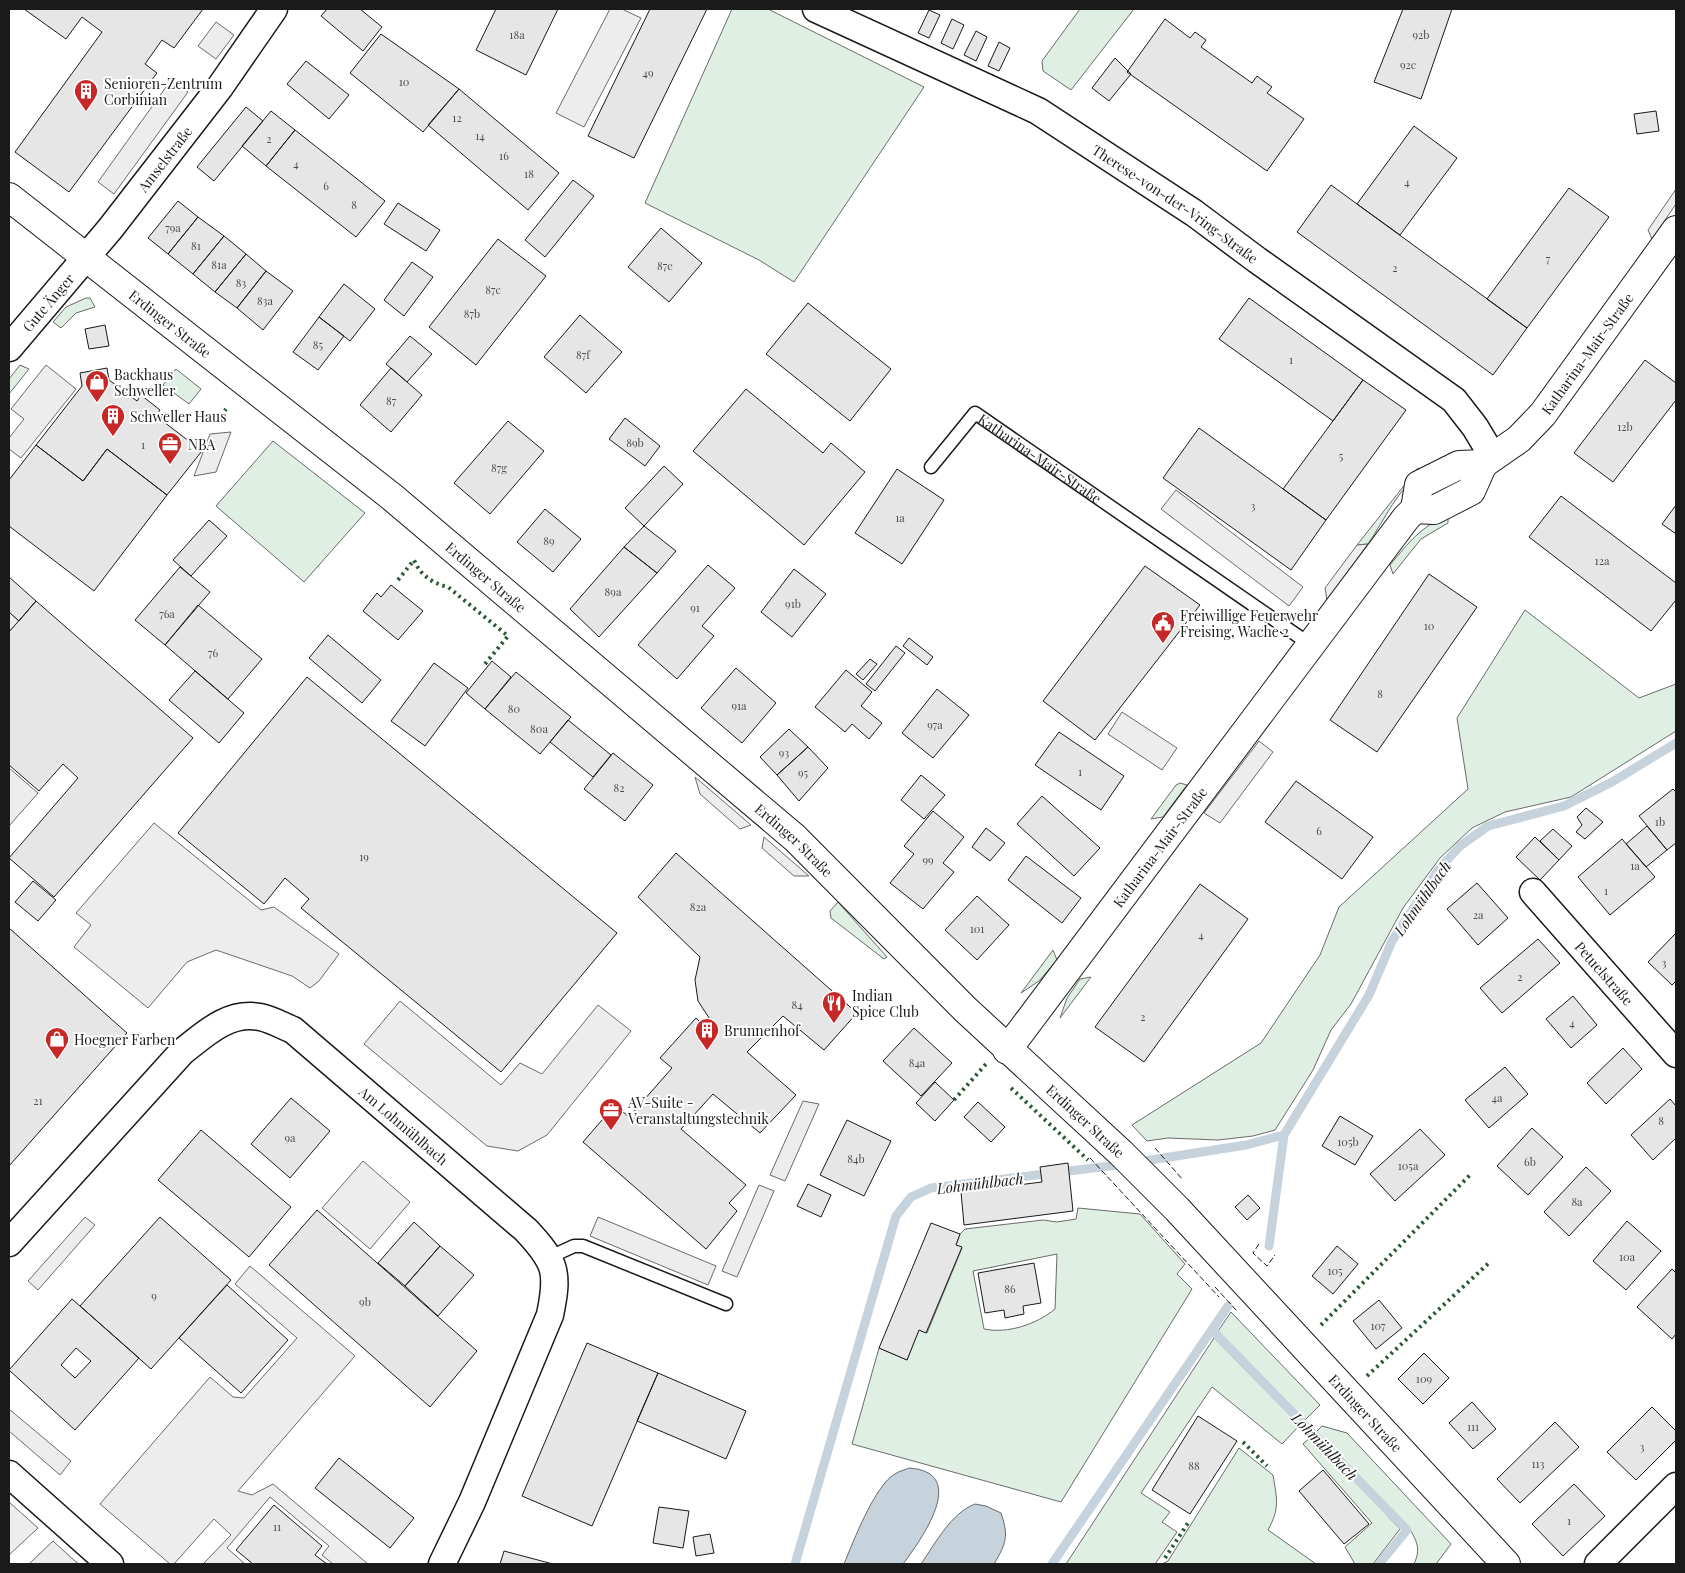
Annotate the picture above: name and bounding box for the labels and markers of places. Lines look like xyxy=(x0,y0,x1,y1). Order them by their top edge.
place label: Senioren-Zentrum Corbinian xyxy=(104,74,223,109)
building icon: Senioren-Zentrum Corbinian xyxy=(73,78,99,112)
place label: Backhaus Schweller xyxy=(114,365,176,400)
shop icon: Backhaus Schweller xyxy=(84,369,110,403)
building icon: Schweller Haus xyxy=(100,403,126,437)
place label: Schweller Haus xyxy=(130,407,226,426)
office icon: NBA xyxy=(157,431,183,465)
place label: NBA xyxy=(188,435,216,454)
place label: Freiwillige Feuerwehr Freising, Wache 2 xyxy=(1180,606,1319,641)
public building icon: Freiwillige Feuerwehr Freising, Wache 2 xyxy=(1150,610,1176,644)
place label: Indian Spice Club xyxy=(852,986,919,1021)
restaurant icon: Indian Spice Club xyxy=(821,990,847,1024)
building icon: Brunnenhof xyxy=(694,1017,720,1051)
place label: Brunnenhof xyxy=(724,1021,801,1040)
shop icon: Hoegner Farben xyxy=(44,1026,70,1060)
place label: Hoegner Farben xyxy=(74,1030,176,1049)
place label: AV-Suite - Veranstaltungstechnik xyxy=(627,1093,769,1128)
office icon: AV-Suite - Veranstaltungstechnik xyxy=(598,1097,624,1131)

